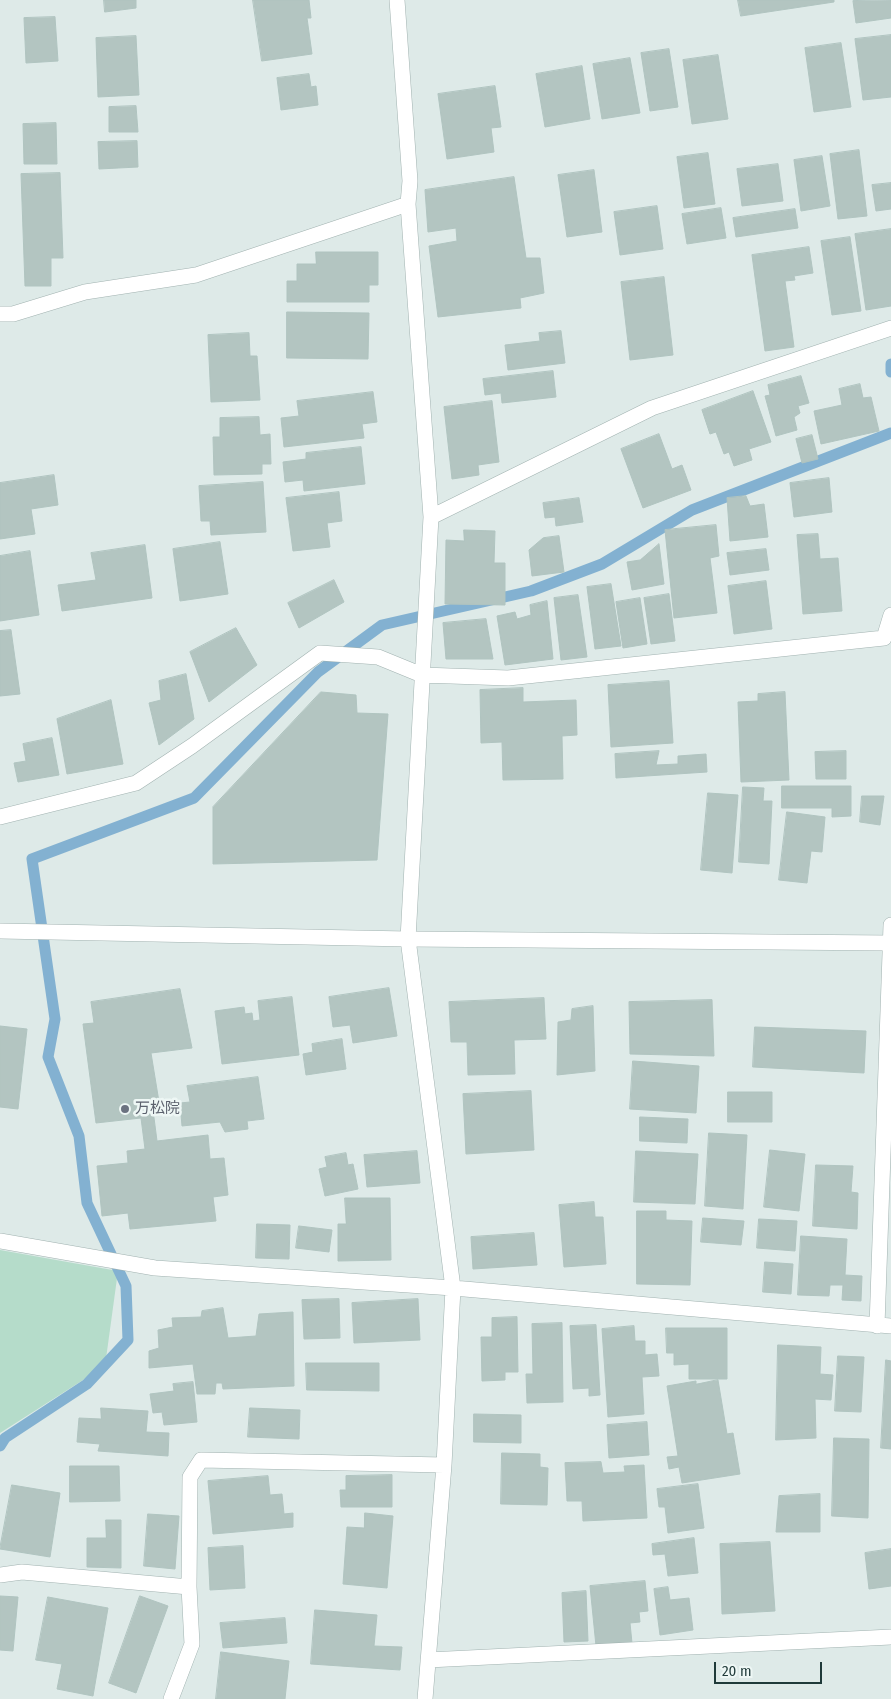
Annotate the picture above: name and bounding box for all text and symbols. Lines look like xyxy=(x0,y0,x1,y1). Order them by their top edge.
place label: 万松院 xyxy=(135,1100,180,1118)
marker: 万松院 xyxy=(119,1103,131,1115)
scale bar xyxy=(716,1652,824,1684)
text: 20 m xyxy=(722,1662,752,1680)

